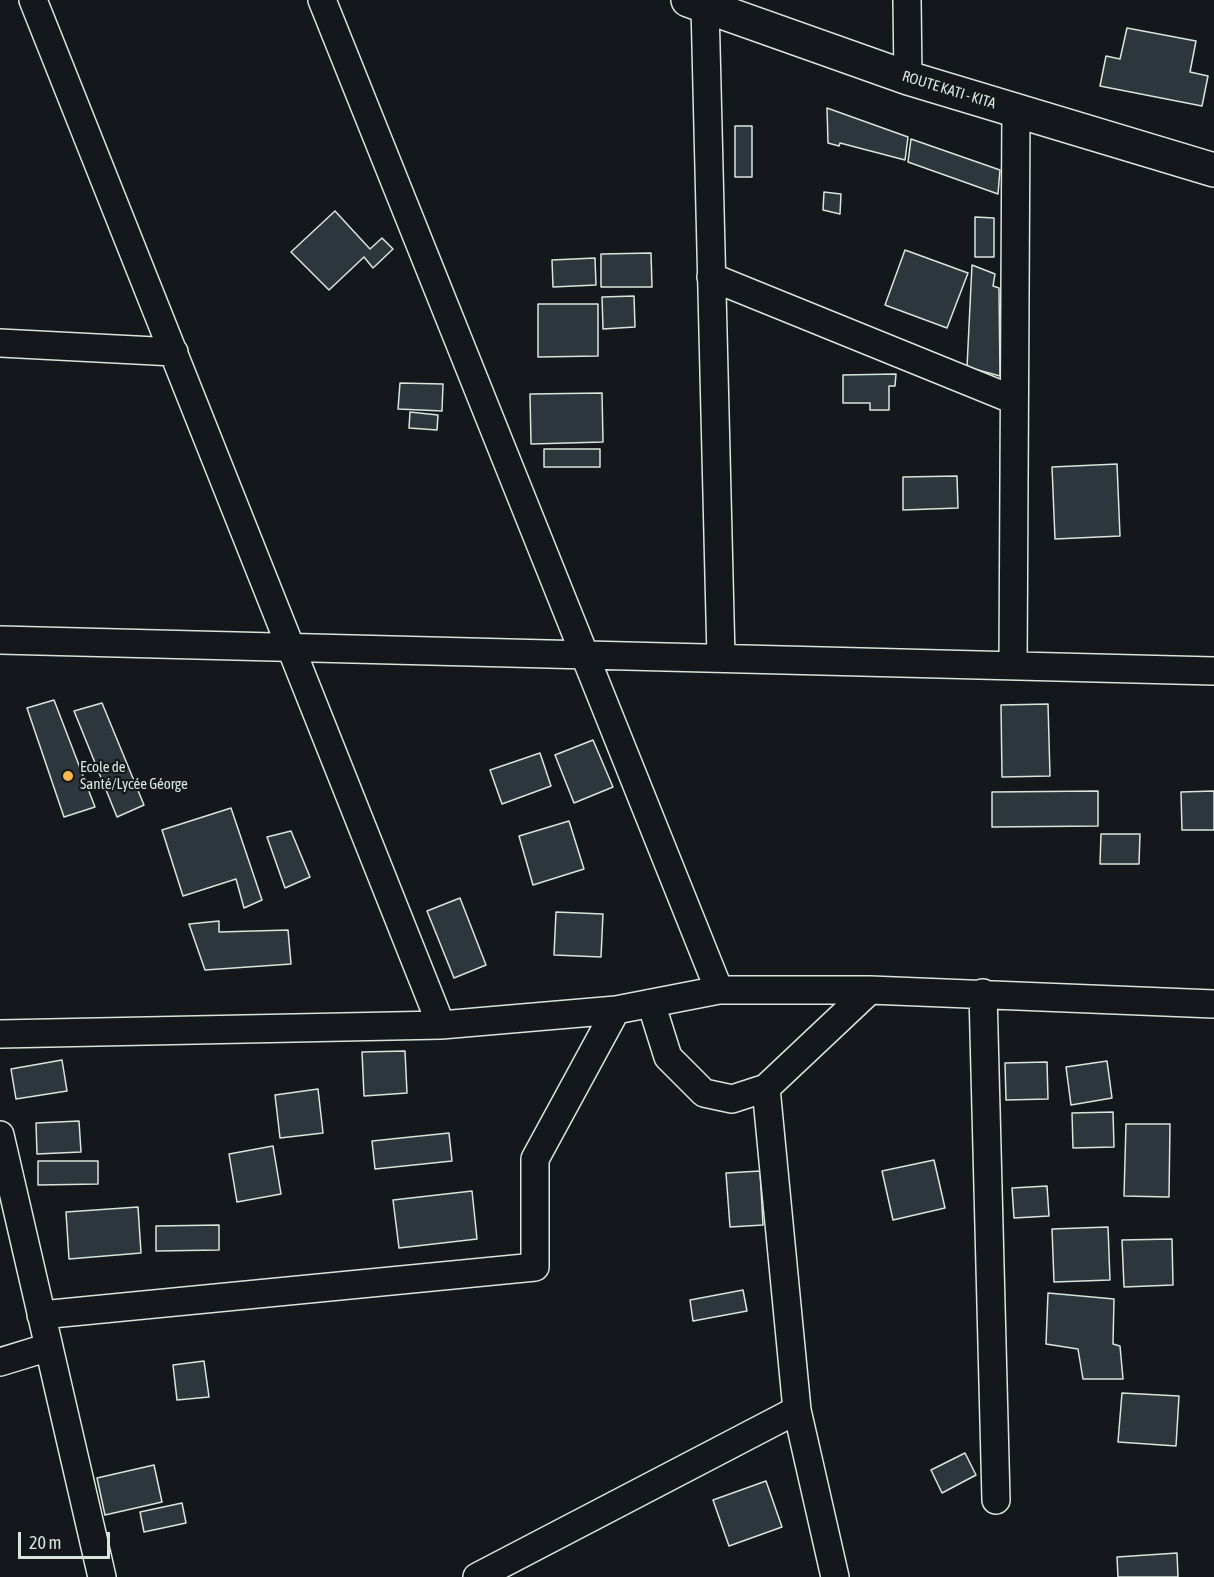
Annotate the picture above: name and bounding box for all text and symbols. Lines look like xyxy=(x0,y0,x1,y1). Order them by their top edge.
street label: ROUTE KATI - KITA xyxy=(900,67,998,113)
place label: Ecole de Santé/Lycée Géorge xyxy=(80,758,188,793)
marker: Ecole de Santé/Lycée Géorge xyxy=(61,769,75,783)
scale bar xyxy=(21,1520,112,1558)
text: 20 m xyxy=(29,1532,61,1553)

